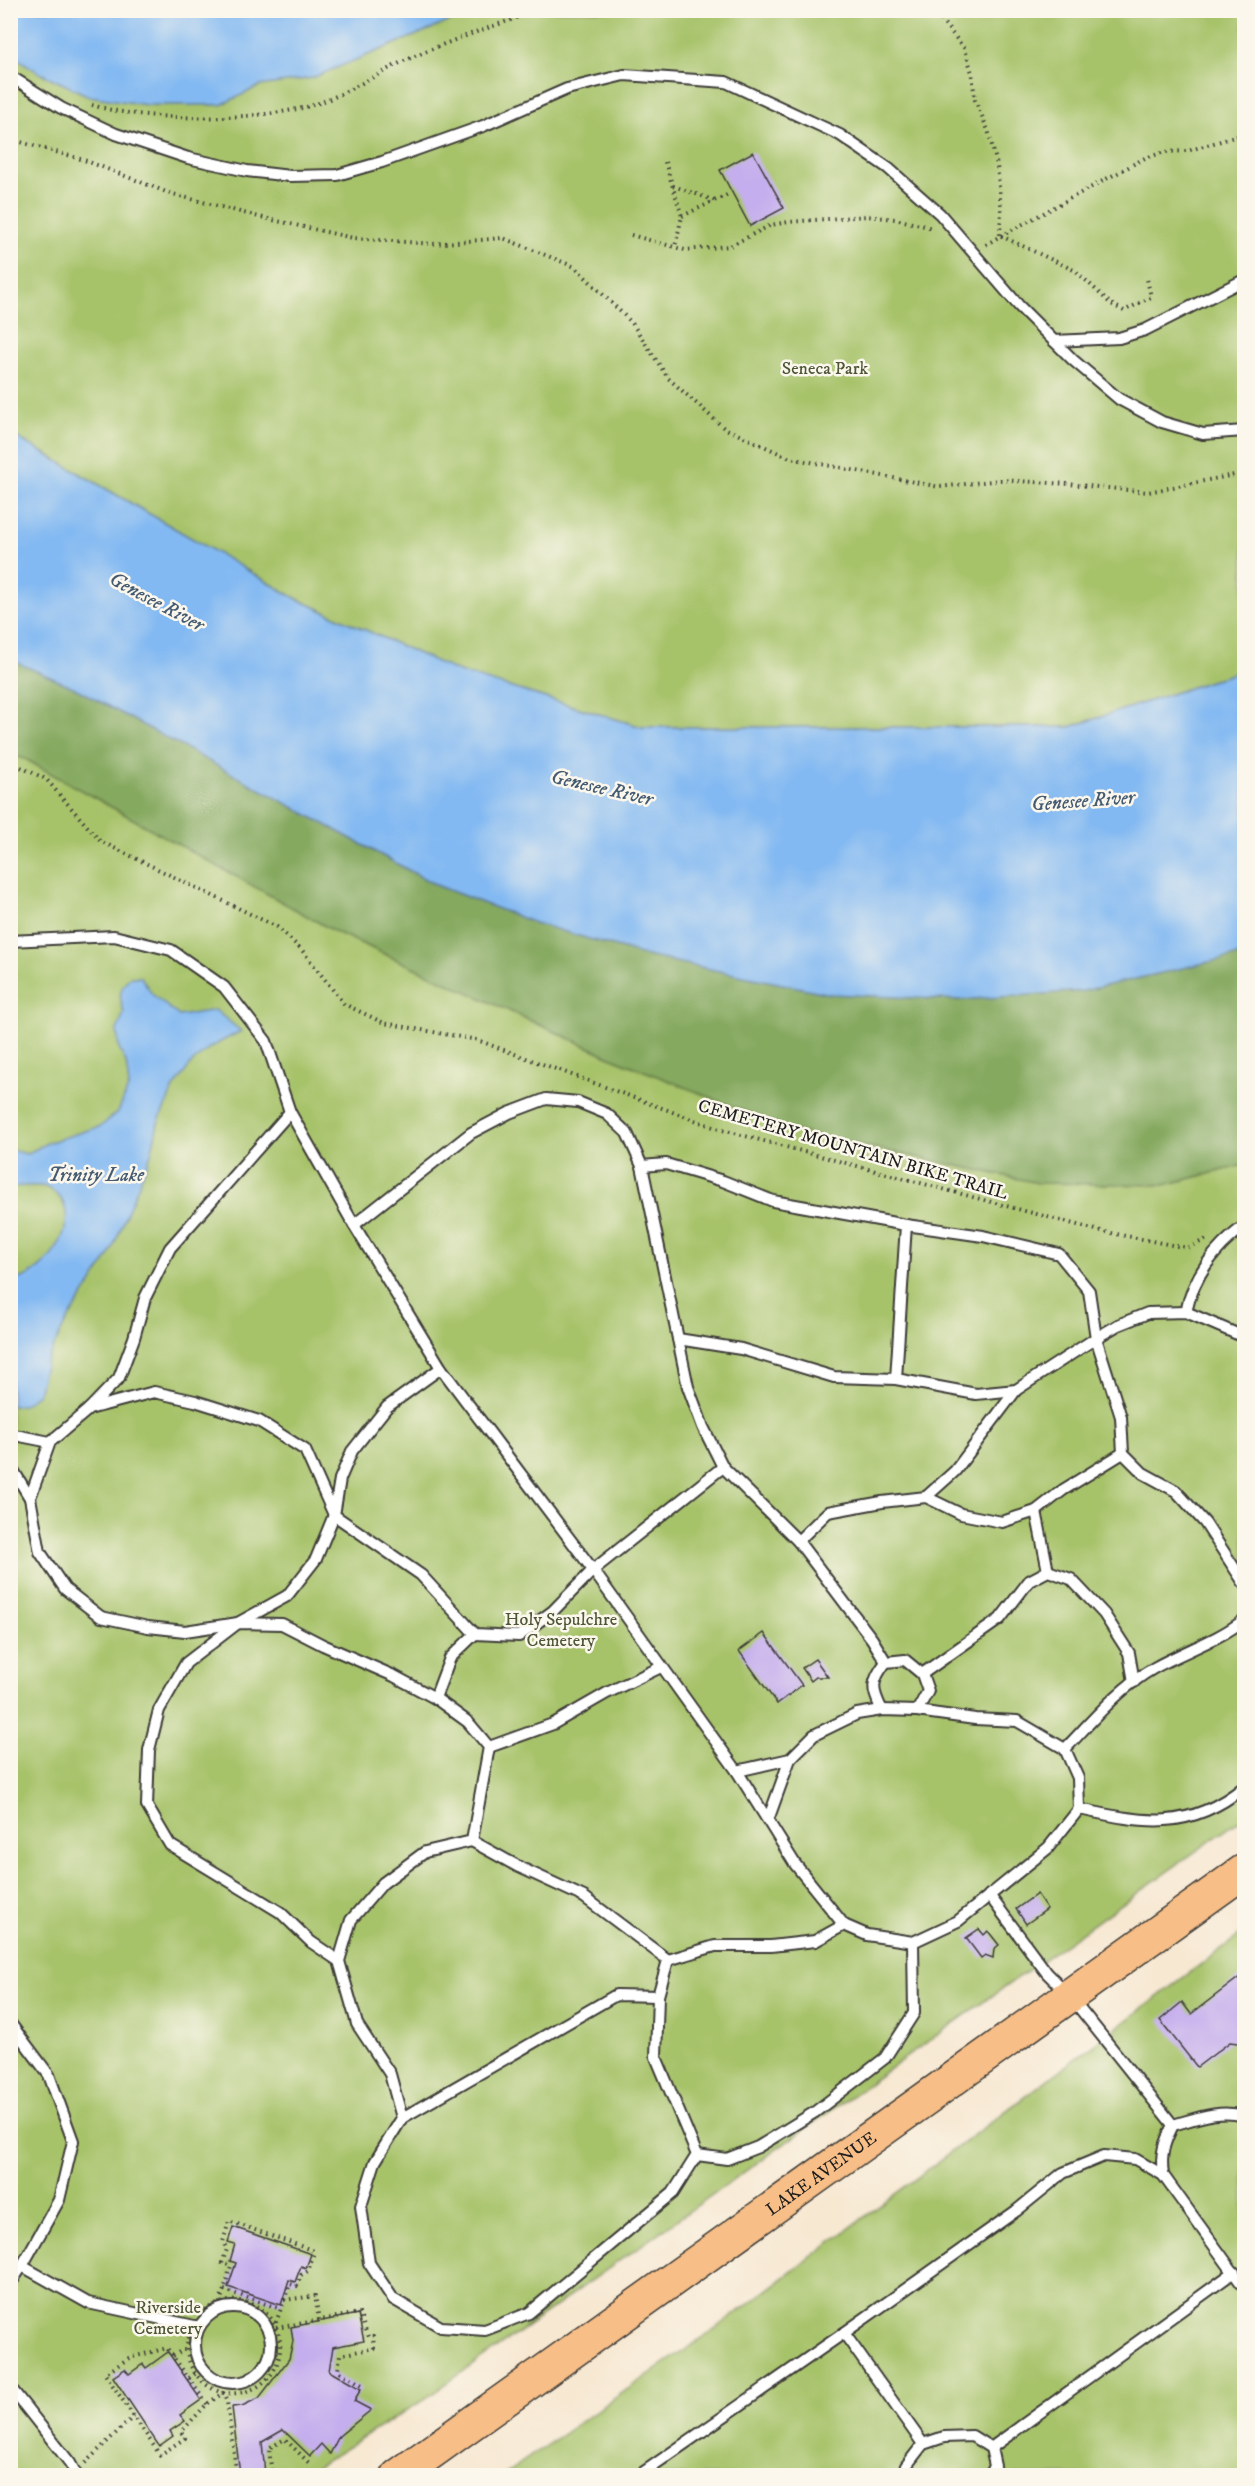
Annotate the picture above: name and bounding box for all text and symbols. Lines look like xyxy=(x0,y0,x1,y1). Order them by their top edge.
park label: Seneca Park xyxy=(782,358,868,380)
water label: Genesee River xyxy=(105,567,210,639)
water label: Genesee River xyxy=(548,765,657,813)
water label: Genesee River xyxy=(1031,785,1138,818)
street label: CEMETERY MOUNTAIN BIKE TRAIL xyxy=(695,1095,1010,1205)
water label: Trinity Lake xyxy=(48,1163,145,1188)
park label: Holy Sepulchre Cemetery xyxy=(505,1609,617,1652)
street label: LAKE AVENUE xyxy=(762,2127,881,2221)
park label: Riverside Cemetery xyxy=(134,2297,203,2340)

